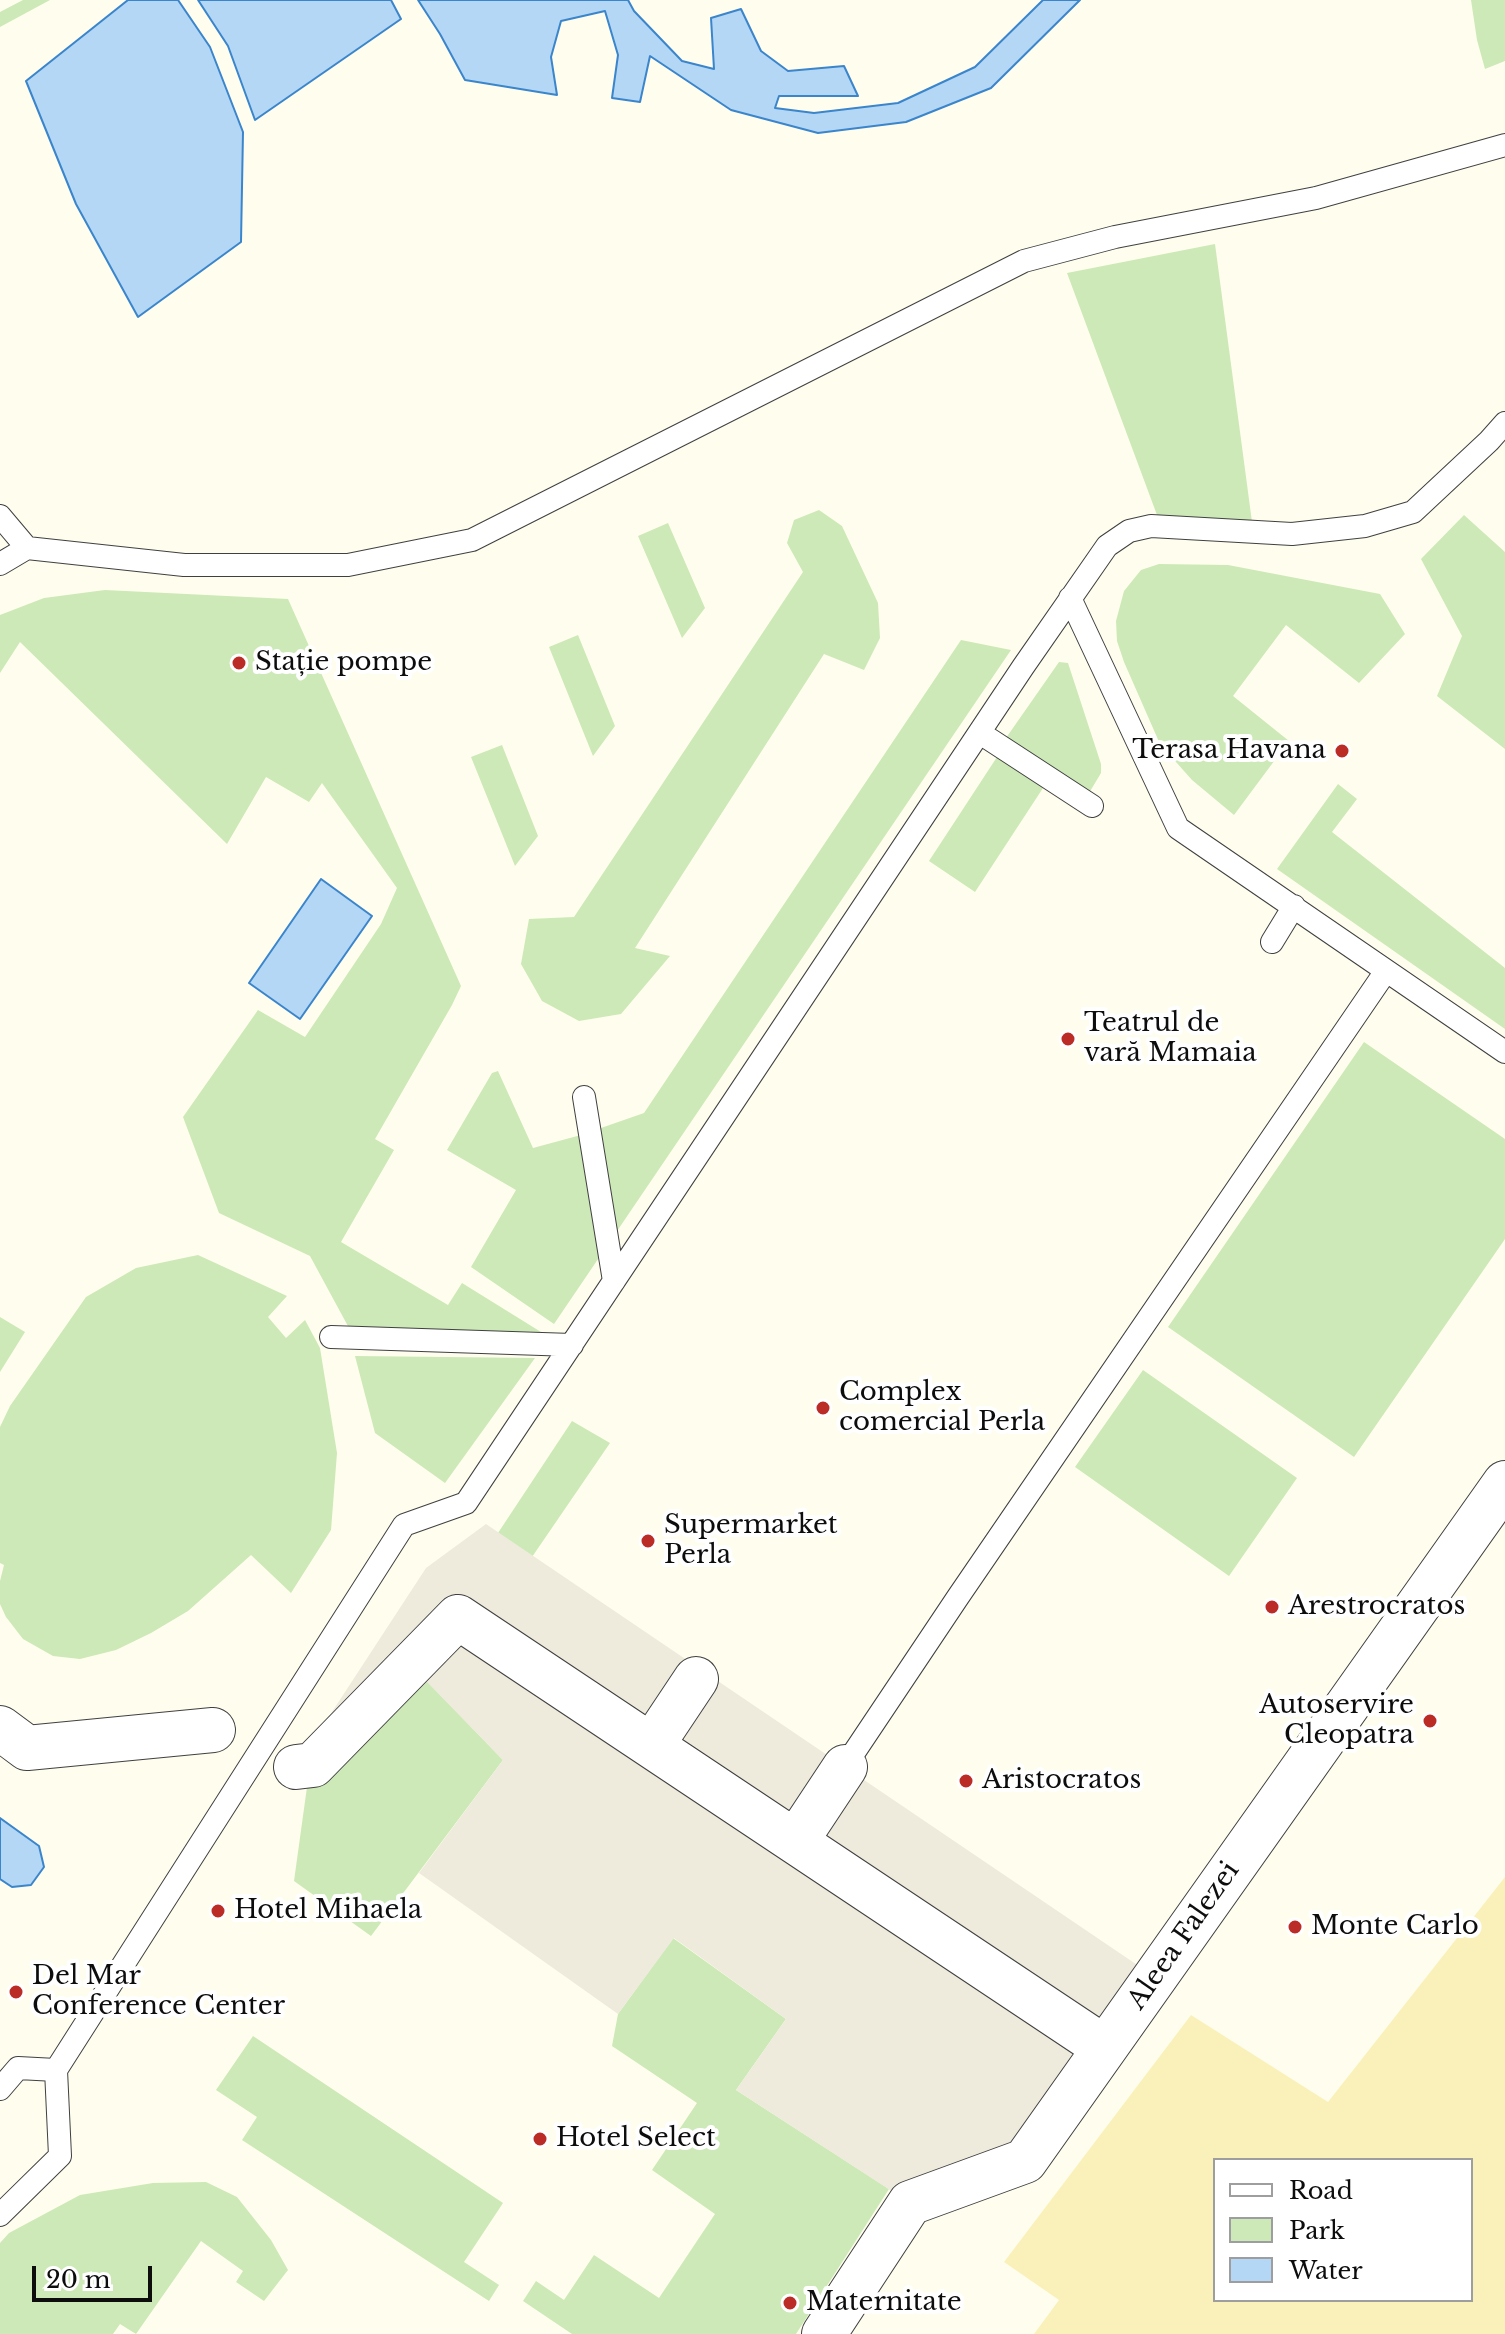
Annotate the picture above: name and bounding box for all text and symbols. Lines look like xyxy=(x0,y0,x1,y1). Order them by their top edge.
place label: Stație pompe xyxy=(255,647,432,679)
marker: Stație pompe xyxy=(230,654,248,672)
place label: Terasa Havana xyxy=(1132,735,1326,767)
marker: Terasa Havana xyxy=(1333,742,1351,760)
place label: Teatrul de vară Mamaia xyxy=(1084,1008,1257,1070)
marker: Teatrul de vară Mamaia xyxy=(1059,1030,1077,1048)
place label: Complex comercial Perla xyxy=(839,1377,1045,1438)
marker: Complex comercial Perla xyxy=(814,1399,832,1417)
place label: Supermarket Perla xyxy=(664,1510,838,1572)
marker: Supermarket Perla xyxy=(639,1532,657,1550)
place label: Arestrocratos xyxy=(1288,1591,1465,1623)
marker: Arestrocratos xyxy=(1263,1598,1281,1616)
place label: Autoservire Cleopatra xyxy=(1259,1690,1414,1752)
marker: Autoservire Cleopatra xyxy=(1421,1712,1439,1730)
place label: Aristocratos xyxy=(982,1765,1141,1797)
marker: Aristocratos xyxy=(957,1772,975,1790)
street label: Aleea Falezei xyxy=(1122,1856,1246,2016)
place label: Hotel Mihaela xyxy=(234,1895,422,1927)
marker: Hotel Mihaela xyxy=(209,1902,227,1920)
place label: Monte Carlo xyxy=(1311,1911,1479,1943)
marker: Monte Carlo xyxy=(1286,1918,1304,1936)
place label: Del Mar Conference Center xyxy=(32,1961,285,2022)
marker: Del Mar Conference Center xyxy=(7,1983,25,2001)
place label: Hotel Select xyxy=(556,2123,716,2155)
marker: Hotel Select xyxy=(531,2130,549,2148)
legend xyxy=(1213,2158,1473,2302)
text: Road xyxy=(1289,2176,1353,2205)
text: Park xyxy=(1289,2216,1345,2245)
scale bar xyxy=(36,2250,156,2300)
text: Water xyxy=(1289,2256,1363,2285)
text: 20 m xyxy=(46,2265,111,2294)
place label: Maternitate xyxy=(806,2287,962,2319)
marker: Maternitate xyxy=(781,2294,799,2312)

